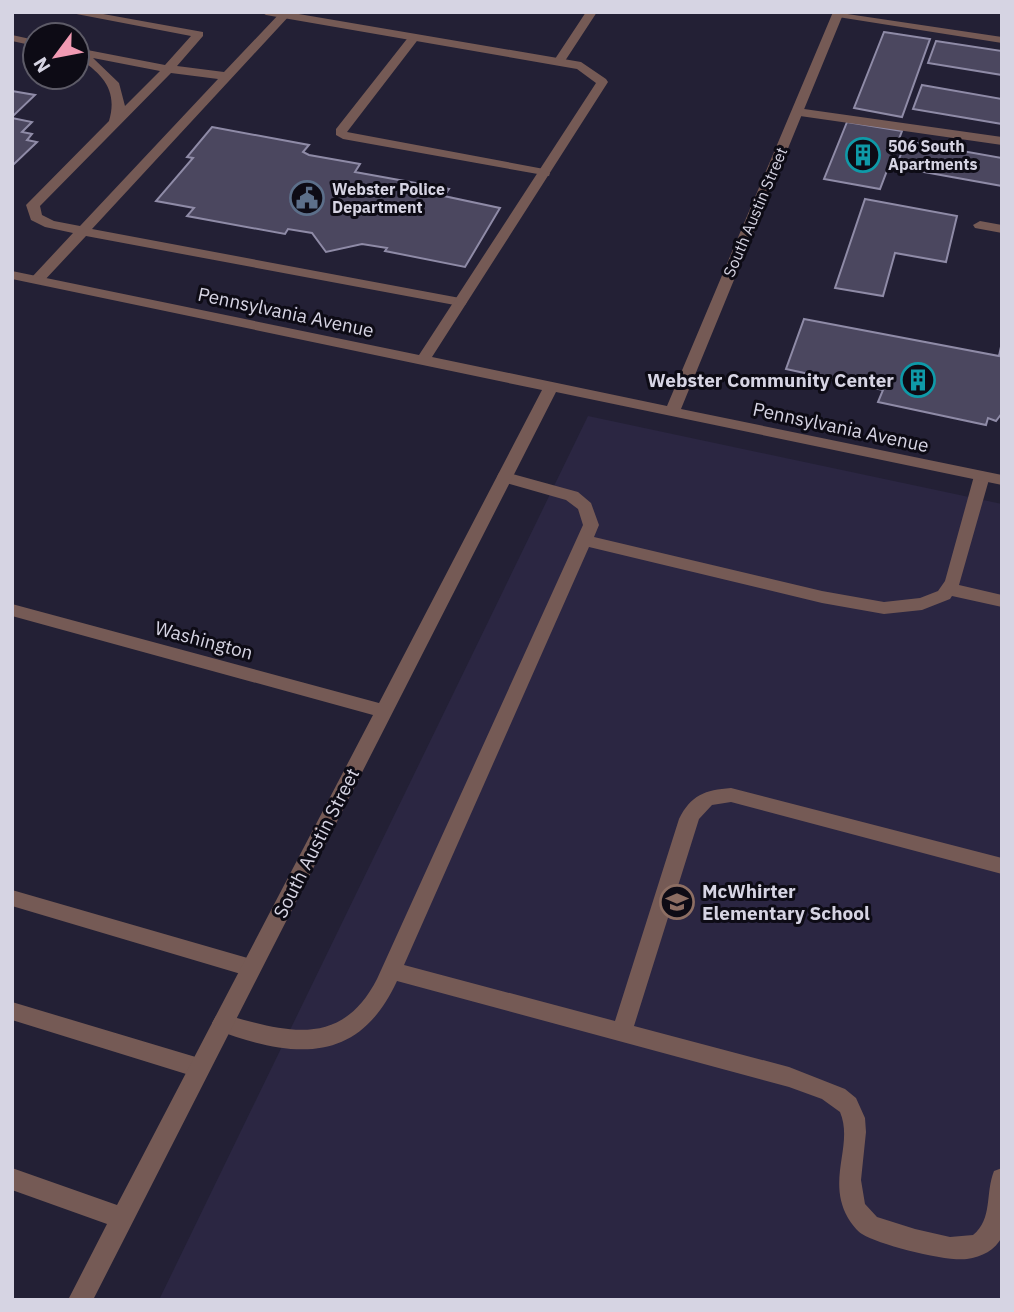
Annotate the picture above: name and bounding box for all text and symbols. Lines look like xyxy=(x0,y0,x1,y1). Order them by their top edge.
north arrow xyxy=(21,21,91,91)
text: N xyxy=(28,53,55,77)
building icon: 506 South Apartments xyxy=(844,136,882,174)
place label: 506 South Apartments xyxy=(888,136,977,174)
street label: South Austin Street xyxy=(719,144,791,280)
public building icon: Webster Police Department xyxy=(288,179,326,217)
place label: Webster Police Department xyxy=(332,179,445,217)
street label: Pennsylvania Avenue xyxy=(196,282,376,342)
building icon: Webster Community Center xyxy=(899,361,937,399)
place label: Webster Community Center xyxy=(647,368,894,392)
street label: Pennsylvania Avenue xyxy=(751,397,931,457)
street label: Washington xyxy=(152,615,256,665)
street label: South Austin Street xyxy=(268,764,364,922)
place label: McWhirter Elementary School xyxy=(702,879,870,925)
school or university icon: McWhirter Elementary School xyxy=(658,883,696,921)

